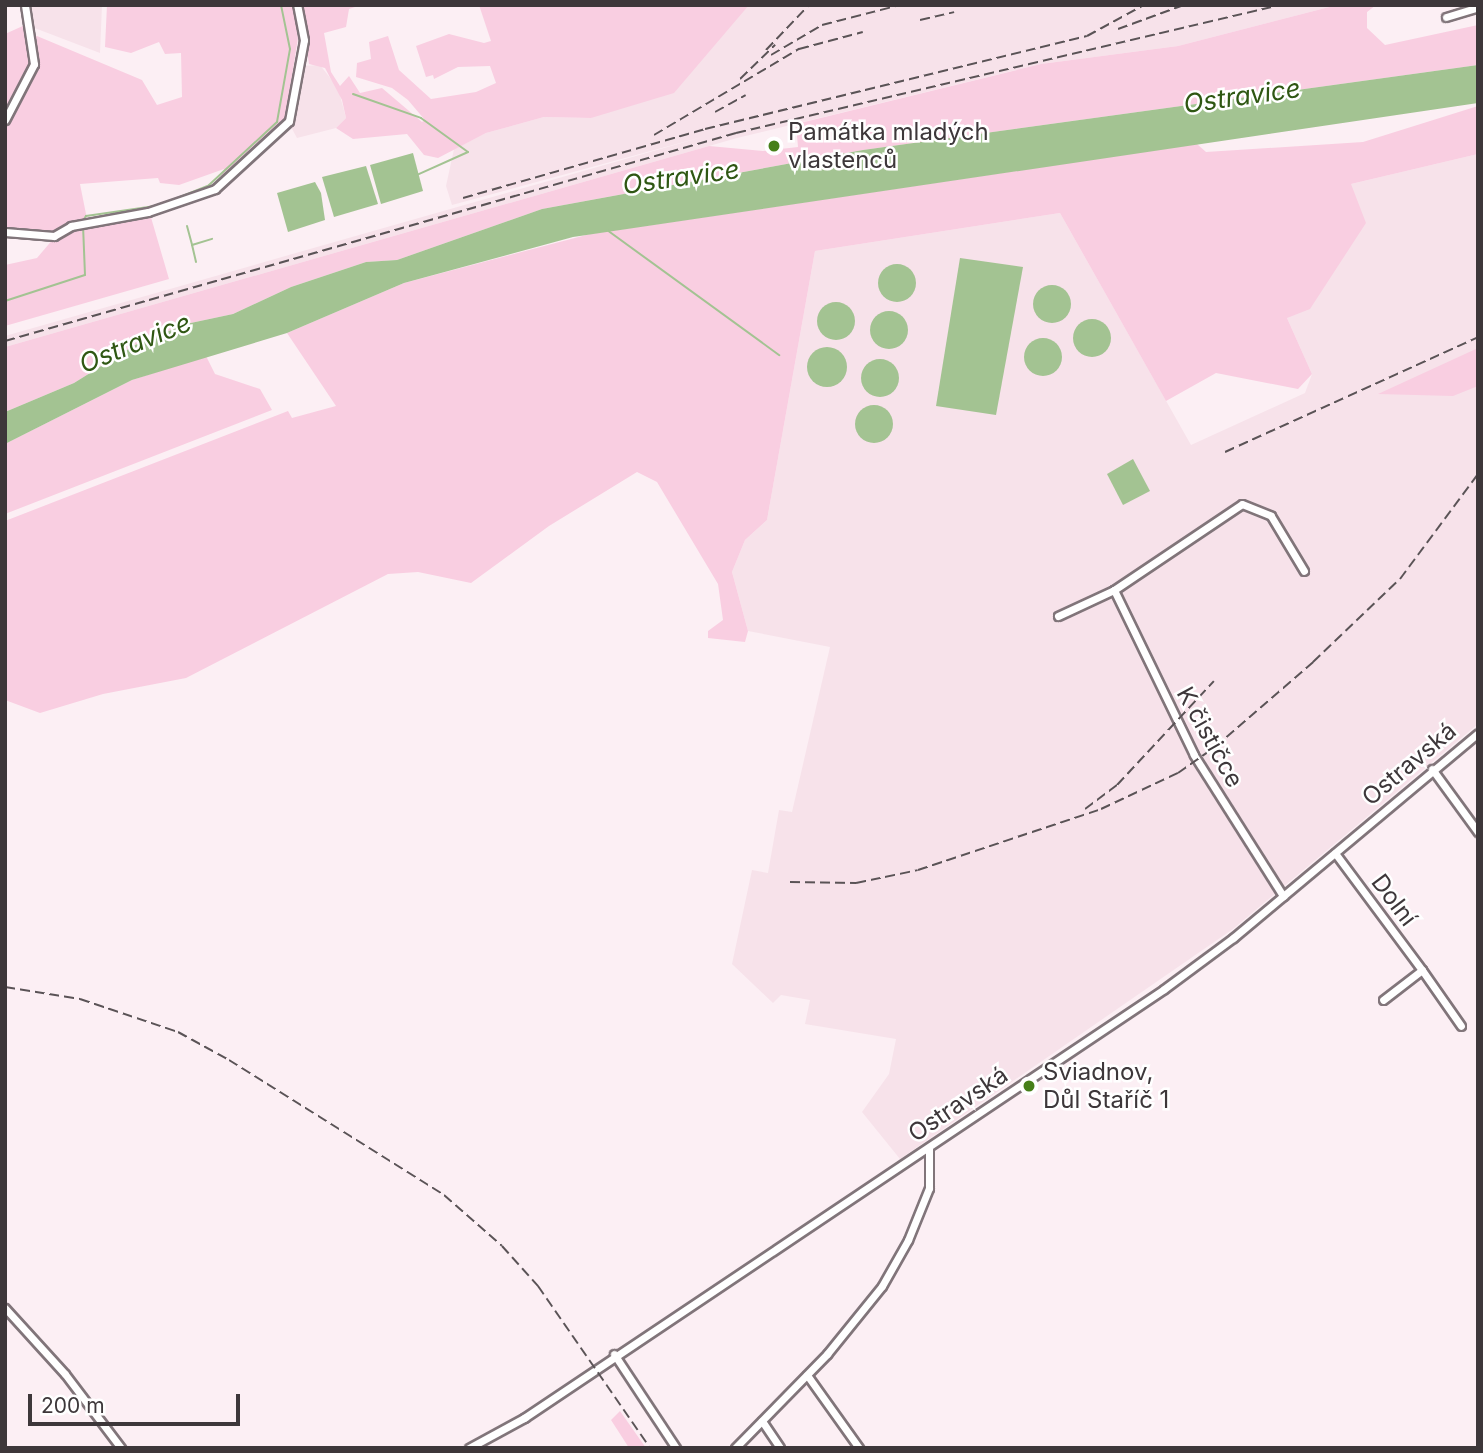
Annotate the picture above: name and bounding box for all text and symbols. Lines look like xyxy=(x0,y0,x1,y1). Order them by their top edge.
water label: Ostravice xyxy=(1181,72,1303,120)
place label: Památka mladých vlastenců xyxy=(788,118,989,174)
marker: Památka mladých vlastenců xyxy=(766,138,782,154)
water label: Ostravice xyxy=(620,153,742,201)
water label: Ostravice xyxy=(75,306,195,380)
street label: K čističce xyxy=(1171,682,1249,792)
street label: Ostravská xyxy=(1356,716,1462,812)
street label: Dolní xyxy=(1365,868,1423,932)
place label: Sviadnov, Důl Staříč 1 xyxy=(1043,1058,1169,1114)
street label: Ostravská xyxy=(903,1060,1013,1148)
marker: Sviadnov, Důl Staříč 1 xyxy=(1021,1078,1037,1094)
scale bar xyxy=(32,1380,243,1424)
text: 200 m xyxy=(41,1393,105,1418)

